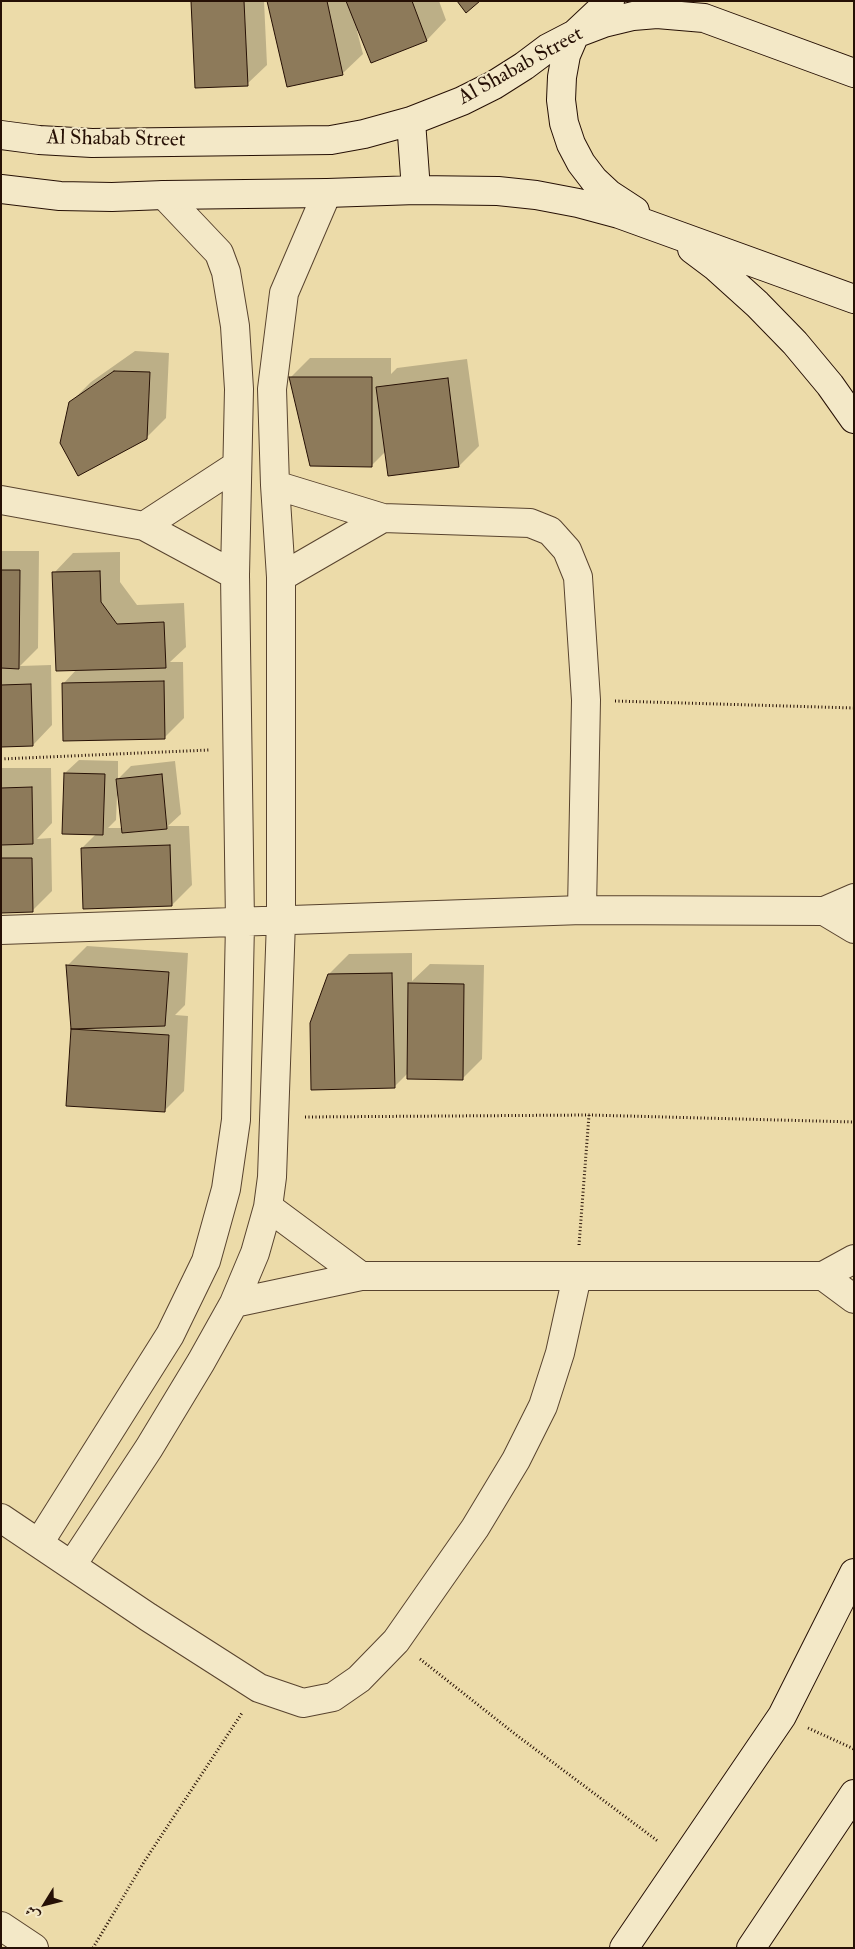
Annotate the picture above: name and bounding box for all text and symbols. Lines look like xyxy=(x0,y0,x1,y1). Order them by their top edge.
street label: Al Shabab Street xyxy=(454,22,588,112)
street label: Al Shabab Street xyxy=(46,126,186,154)
north arrow xyxy=(20,1879,70,1929)
text: ش xyxy=(22,1903,43,1924)

